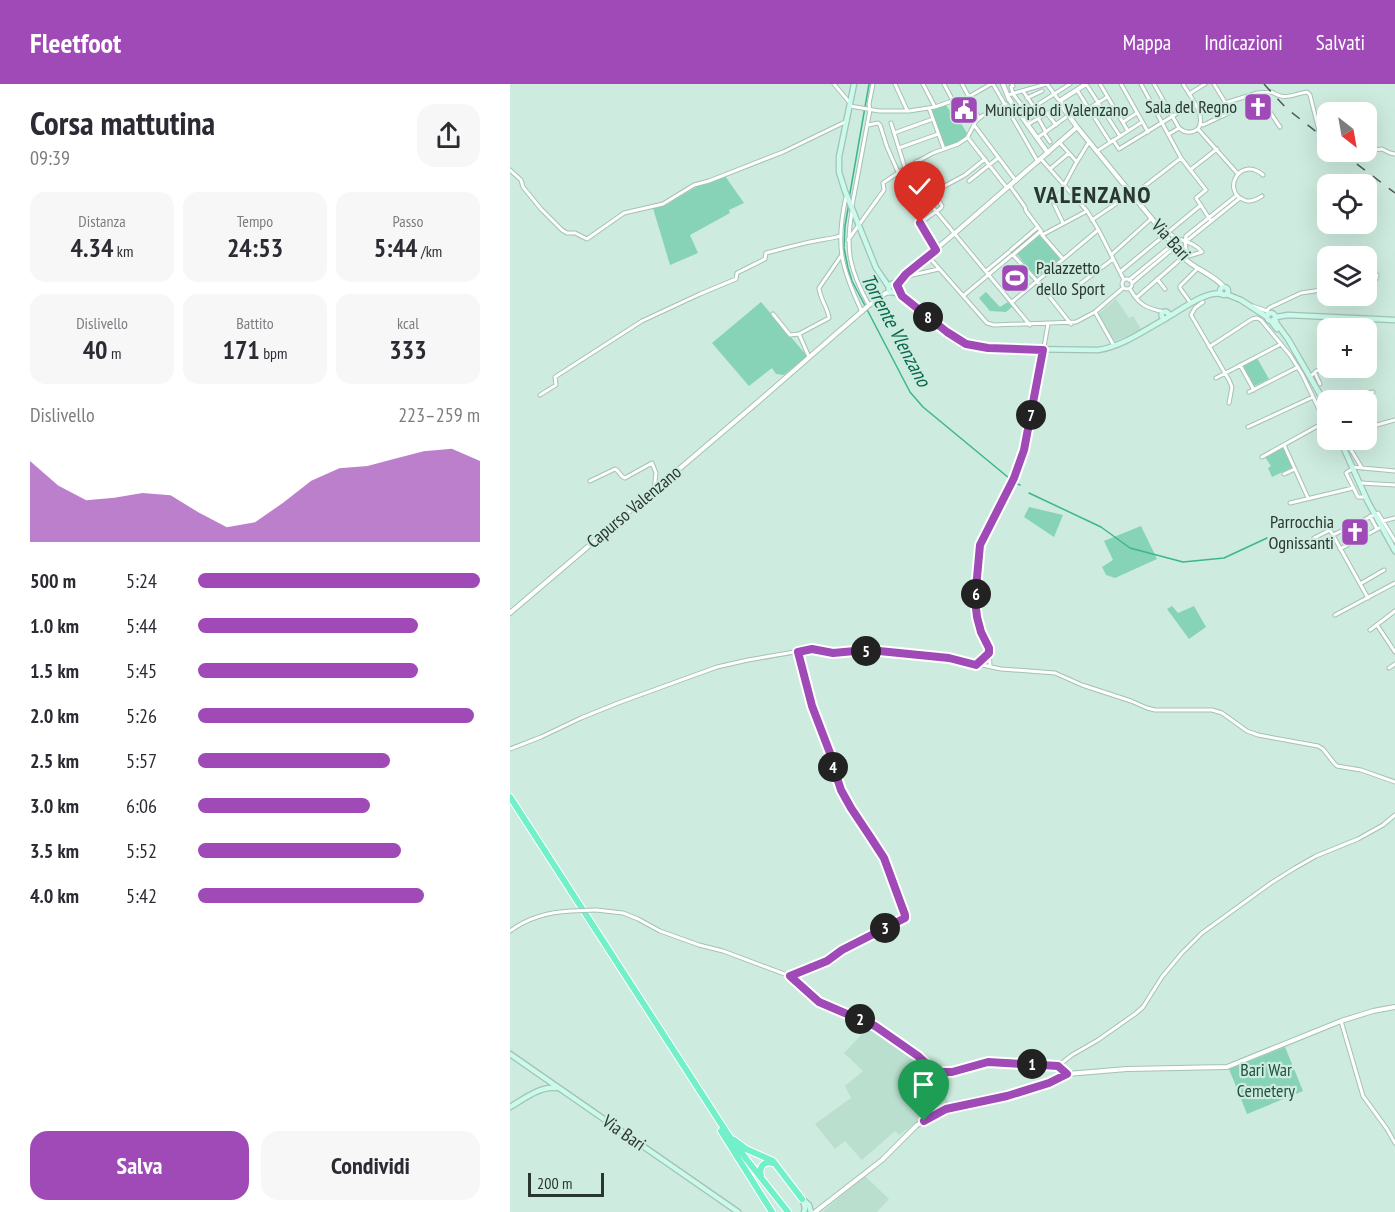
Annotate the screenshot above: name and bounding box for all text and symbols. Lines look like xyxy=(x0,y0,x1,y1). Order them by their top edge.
text: Fleetfoot xyxy=(30,24,121,61)
text: Mappa xyxy=(1123,29,1171,56)
text: Indicazioni xyxy=(1204,29,1283,56)
text: Salvati xyxy=(1316,29,1365,56)
church icon: Sala del Regno xyxy=(1242,91,1274,123)
public building icon: Municipio di Valenzano xyxy=(948,94,980,126)
place label: Sala del Regno xyxy=(1145,95,1237,118)
place label: Municipio di Valenzano xyxy=(985,98,1129,121)
text: Corsa mattutina xyxy=(30,101,215,144)
north arrow xyxy=(1317,102,1377,162)
map controls xyxy=(1317,102,1377,450)
button: share xyxy=(417,104,480,167)
text: 09:39 xyxy=(30,145,70,171)
pin xyxy=(894,161,945,223)
icon: check xyxy=(903,170,936,203)
button: locate xyxy=(1317,174,1377,234)
district label: VALENZANO xyxy=(1033,179,1152,210)
text: Distanza xyxy=(78,211,126,231)
text: Tempo xyxy=(237,211,273,231)
text: Passo xyxy=(393,211,423,231)
street label: Via Bari xyxy=(1146,213,1196,265)
text: 4.34 xyxy=(71,231,113,264)
text: 24:53 xyxy=(227,231,283,264)
text: 5:44 xyxy=(374,231,418,264)
text: km xyxy=(113,241,133,261)
text: /km xyxy=(418,241,442,261)
button: layers xyxy=(1317,246,1377,306)
place label: Palazzetto dello Sport xyxy=(1036,256,1105,300)
sports icon: Palazzetto dello Sport xyxy=(999,262,1031,294)
water label: Torrente Vlenzano xyxy=(855,269,937,392)
pin: 8 xyxy=(913,302,943,332)
text: 8 xyxy=(924,307,932,327)
text: Dislivello xyxy=(76,313,128,333)
text: Battito xyxy=(236,313,274,333)
text: kcal xyxy=(397,313,419,333)
button: + xyxy=(1317,318,1377,378)
text: 40 xyxy=(83,333,108,366)
text: 171 xyxy=(222,333,260,366)
text: 333 xyxy=(389,333,427,366)
text: m xyxy=(108,343,121,363)
text: bpm xyxy=(260,343,288,363)
button: − xyxy=(1317,390,1377,450)
pin: 7 xyxy=(1016,400,1046,430)
text: Dislivello xyxy=(30,402,95,428)
text: 223–259 m xyxy=(398,402,480,428)
text: 7 xyxy=(1027,405,1035,425)
street label: Capurso Valenzano xyxy=(582,460,686,553)
place label: Parrocchia Ognissanti xyxy=(1268,510,1334,554)
church icon: Parrocchia Ognissanti xyxy=(1339,516,1371,548)
text: 500 m xyxy=(30,568,76,594)
text: 5:24 xyxy=(126,568,157,594)
pin: 6 xyxy=(961,579,991,609)
text: 6 xyxy=(972,584,980,604)
text: 1.0 km xyxy=(30,613,79,639)
text: 5:44 xyxy=(126,613,157,639)
pin: 5 xyxy=(851,636,881,666)
text: 5 xyxy=(862,641,870,661)
text: 1.5 km xyxy=(30,658,79,684)
text: 5:45 xyxy=(126,658,157,684)
text: 2.0 km xyxy=(30,703,79,729)
text: 5:26 xyxy=(126,703,157,729)
text: 2.5 km xyxy=(30,748,79,774)
text: 5:57 xyxy=(126,748,157,774)
pin: 4 xyxy=(818,752,848,782)
text: 4 xyxy=(829,757,837,777)
text: 3.0 km xyxy=(30,793,79,819)
text: 6:06 xyxy=(126,793,157,819)
text: 3.5 km xyxy=(30,838,79,864)
text: 5:52 xyxy=(126,838,157,864)
text: 4.0 km xyxy=(30,883,79,909)
text: 5:42 xyxy=(126,883,157,909)
pin: 3 xyxy=(870,913,900,943)
text: 3 xyxy=(881,918,889,938)
pin: 2 xyxy=(845,1004,875,1034)
text: 2 xyxy=(856,1009,864,1029)
pin: 1 xyxy=(1017,1049,1047,1079)
text: 1 xyxy=(1028,1054,1036,1074)
park label: Bari War Cemetery xyxy=(1237,1058,1295,1102)
pin xyxy=(898,1059,949,1121)
icon: arrive xyxy=(907,1068,940,1101)
street label: Via Bari xyxy=(597,1109,650,1156)
button: Salva xyxy=(30,1131,249,1200)
button: Condividi xyxy=(261,1131,480,1200)
scale bar xyxy=(528,1170,604,1198)
text: 200 m xyxy=(537,1173,572,1193)

